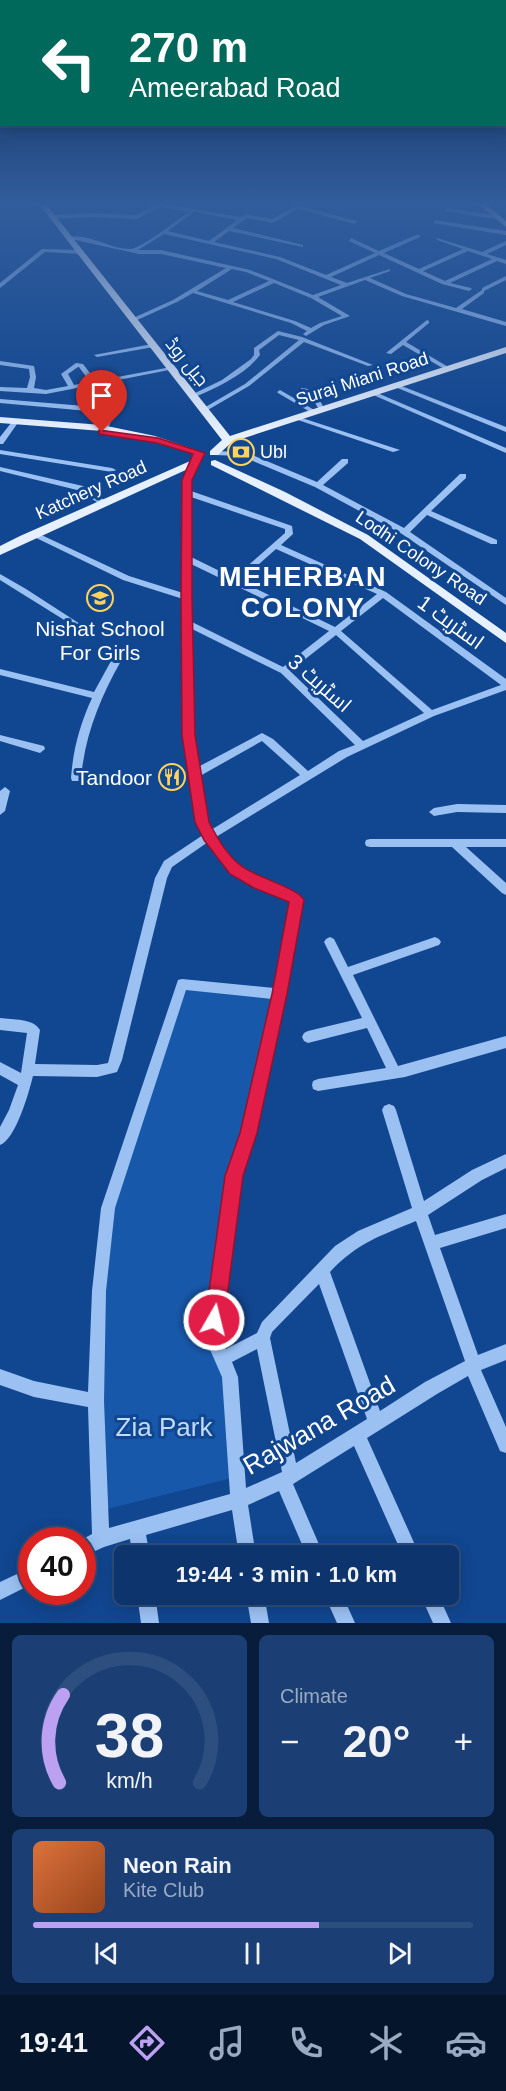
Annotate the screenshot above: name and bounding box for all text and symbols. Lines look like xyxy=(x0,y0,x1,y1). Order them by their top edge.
icon: left xyxy=(30,24,108,102)
text: 270 m xyxy=(129,24,248,71)
text: Ameerabad Road xyxy=(129,73,341,103)
street label: جیل روڈ xyxy=(161,334,212,391)
street label: Suraj Miani Road xyxy=(293,348,431,410)
pin xyxy=(76,370,127,432)
icon: arrive xyxy=(85,379,118,412)
bank icon: Ubl xyxy=(226,437,256,467)
place label: Ubl xyxy=(260,442,287,462)
street label: Katchery Road xyxy=(33,457,149,523)
street label: Lodhi Colony Road xyxy=(352,507,490,609)
district label: MEHERBAN COLONY xyxy=(219,562,387,623)
school or university icon: Nishat School For Girls xyxy=(85,583,115,613)
street label: اسٹریٹ 1 xyxy=(413,590,488,654)
place label: Nishat School For Girls xyxy=(35,617,165,664)
street label: اسٹریٹ 3 xyxy=(283,649,356,717)
restaurant icon: Tandoor xyxy=(157,762,187,792)
place label: Tandoor xyxy=(76,766,152,789)
position arrow xyxy=(182,1288,246,1352)
street label: Rajwana Road xyxy=(238,1369,400,1481)
park label: Zia Park xyxy=(116,1412,213,1442)
speed limit sign: 40 xyxy=(18,1527,96,1605)
text: 19:44 · 3 min · 1.0 km xyxy=(176,1562,397,1587)
text: Climate xyxy=(280,1685,348,1707)
text: 38 xyxy=(95,1701,164,1770)
text: 20° xyxy=(342,1716,411,1767)
text: − xyxy=(280,1723,299,1760)
text: + xyxy=(454,1723,473,1760)
text: km/h xyxy=(106,1769,153,1793)
text: Neon Rain xyxy=(123,1853,232,1878)
text: Kite Club xyxy=(123,1879,204,1901)
icon: previous xyxy=(90,1937,123,1970)
icon: pause xyxy=(236,1937,269,1970)
icon: next xyxy=(383,1937,416,1970)
icon: directions xyxy=(126,2022,168,2064)
icon: music xyxy=(206,2022,248,2064)
icon: phone xyxy=(285,2022,327,2064)
icon: climate xyxy=(365,2022,407,2064)
icon: car xyxy=(445,2022,487,2064)
text: 19:41 xyxy=(19,2028,88,2058)

